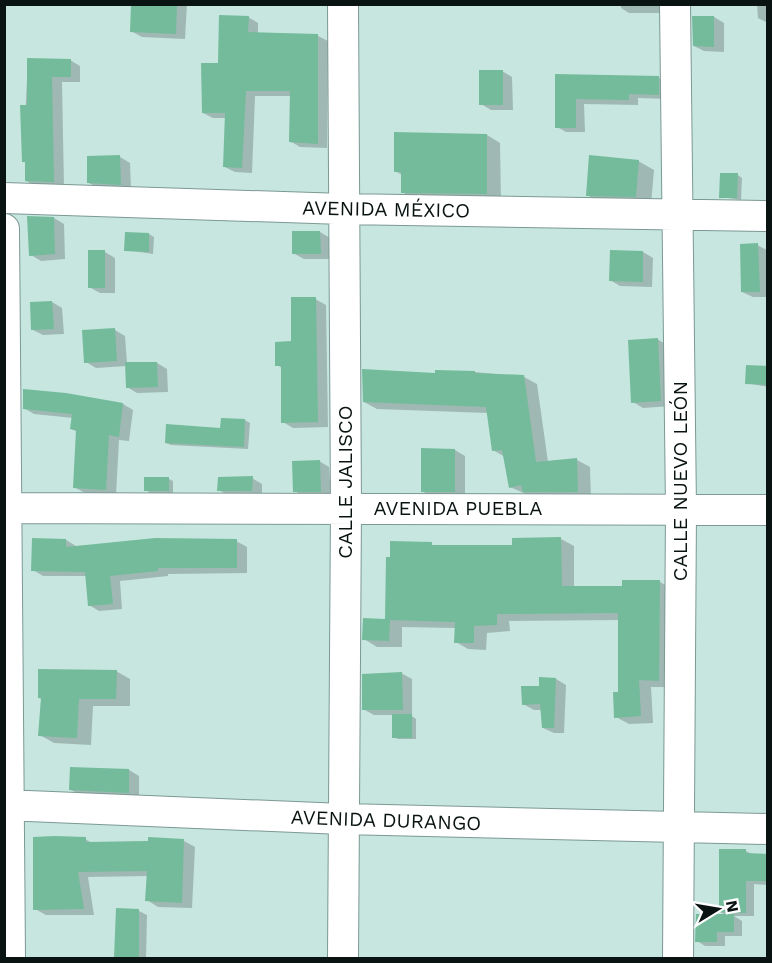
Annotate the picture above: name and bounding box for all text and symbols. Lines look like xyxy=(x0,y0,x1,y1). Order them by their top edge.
street label: AVENIDA MÉXICO xyxy=(302,196,470,222)
street label: CALLE NUEVO LEÓN xyxy=(668,381,692,581)
street label: CALLE JALISCO xyxy=(333,405,357,559)
street label: AVENIDA PUEBLA xyxy=(374,496,542,520)
street label: AVENIDA DURANGO xyxy=(290,805,482,835)
north arrow xyxy=(688,879,748,939)
text: N xyxy=(722,899,743,914)

